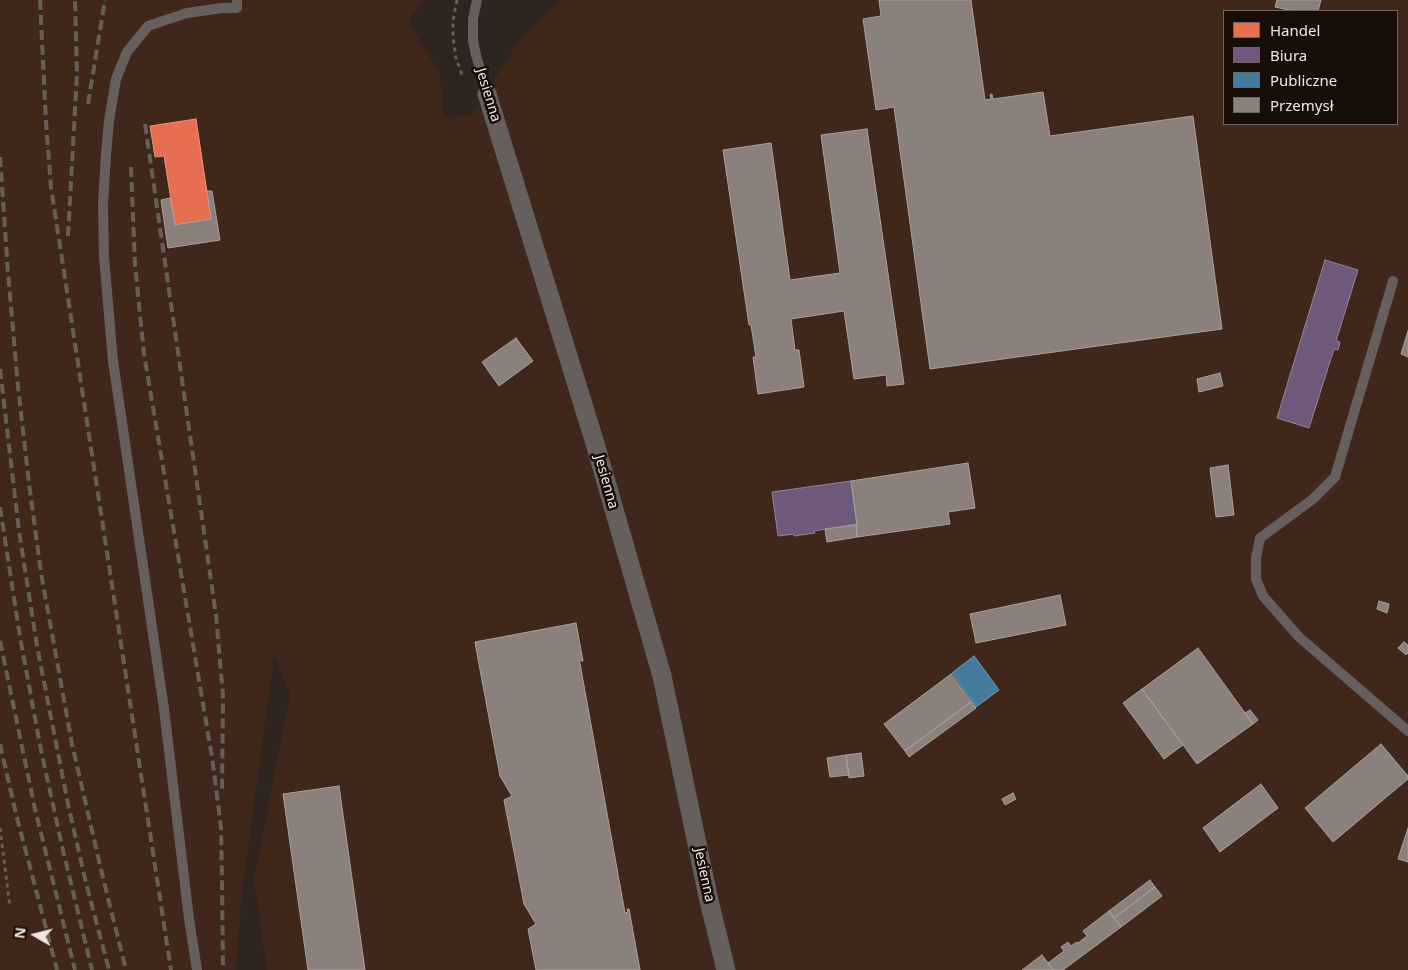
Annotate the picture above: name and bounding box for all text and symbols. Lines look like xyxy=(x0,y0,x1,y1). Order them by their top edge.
legend xyxy=(1223,10,1398,125)
text: Handel xyxy=(1270,20,1320,40)
text: Biura xyxy=(1270,45,1307,65)
street label: Jesienna xyxy=(472,66,504,124)
text: Publiczne xyxy=(1270,70,1337,90)
text: Przemysł xyxy=(1270,95,1334,115)
street label: Jesienna xyxy=(590,453,622,511)
street label: Jesienna xyxy=(690,846,718,904)
north arrow xyxy=(10,910,60,960)
text: N xyxy=(9,926,30,940)

